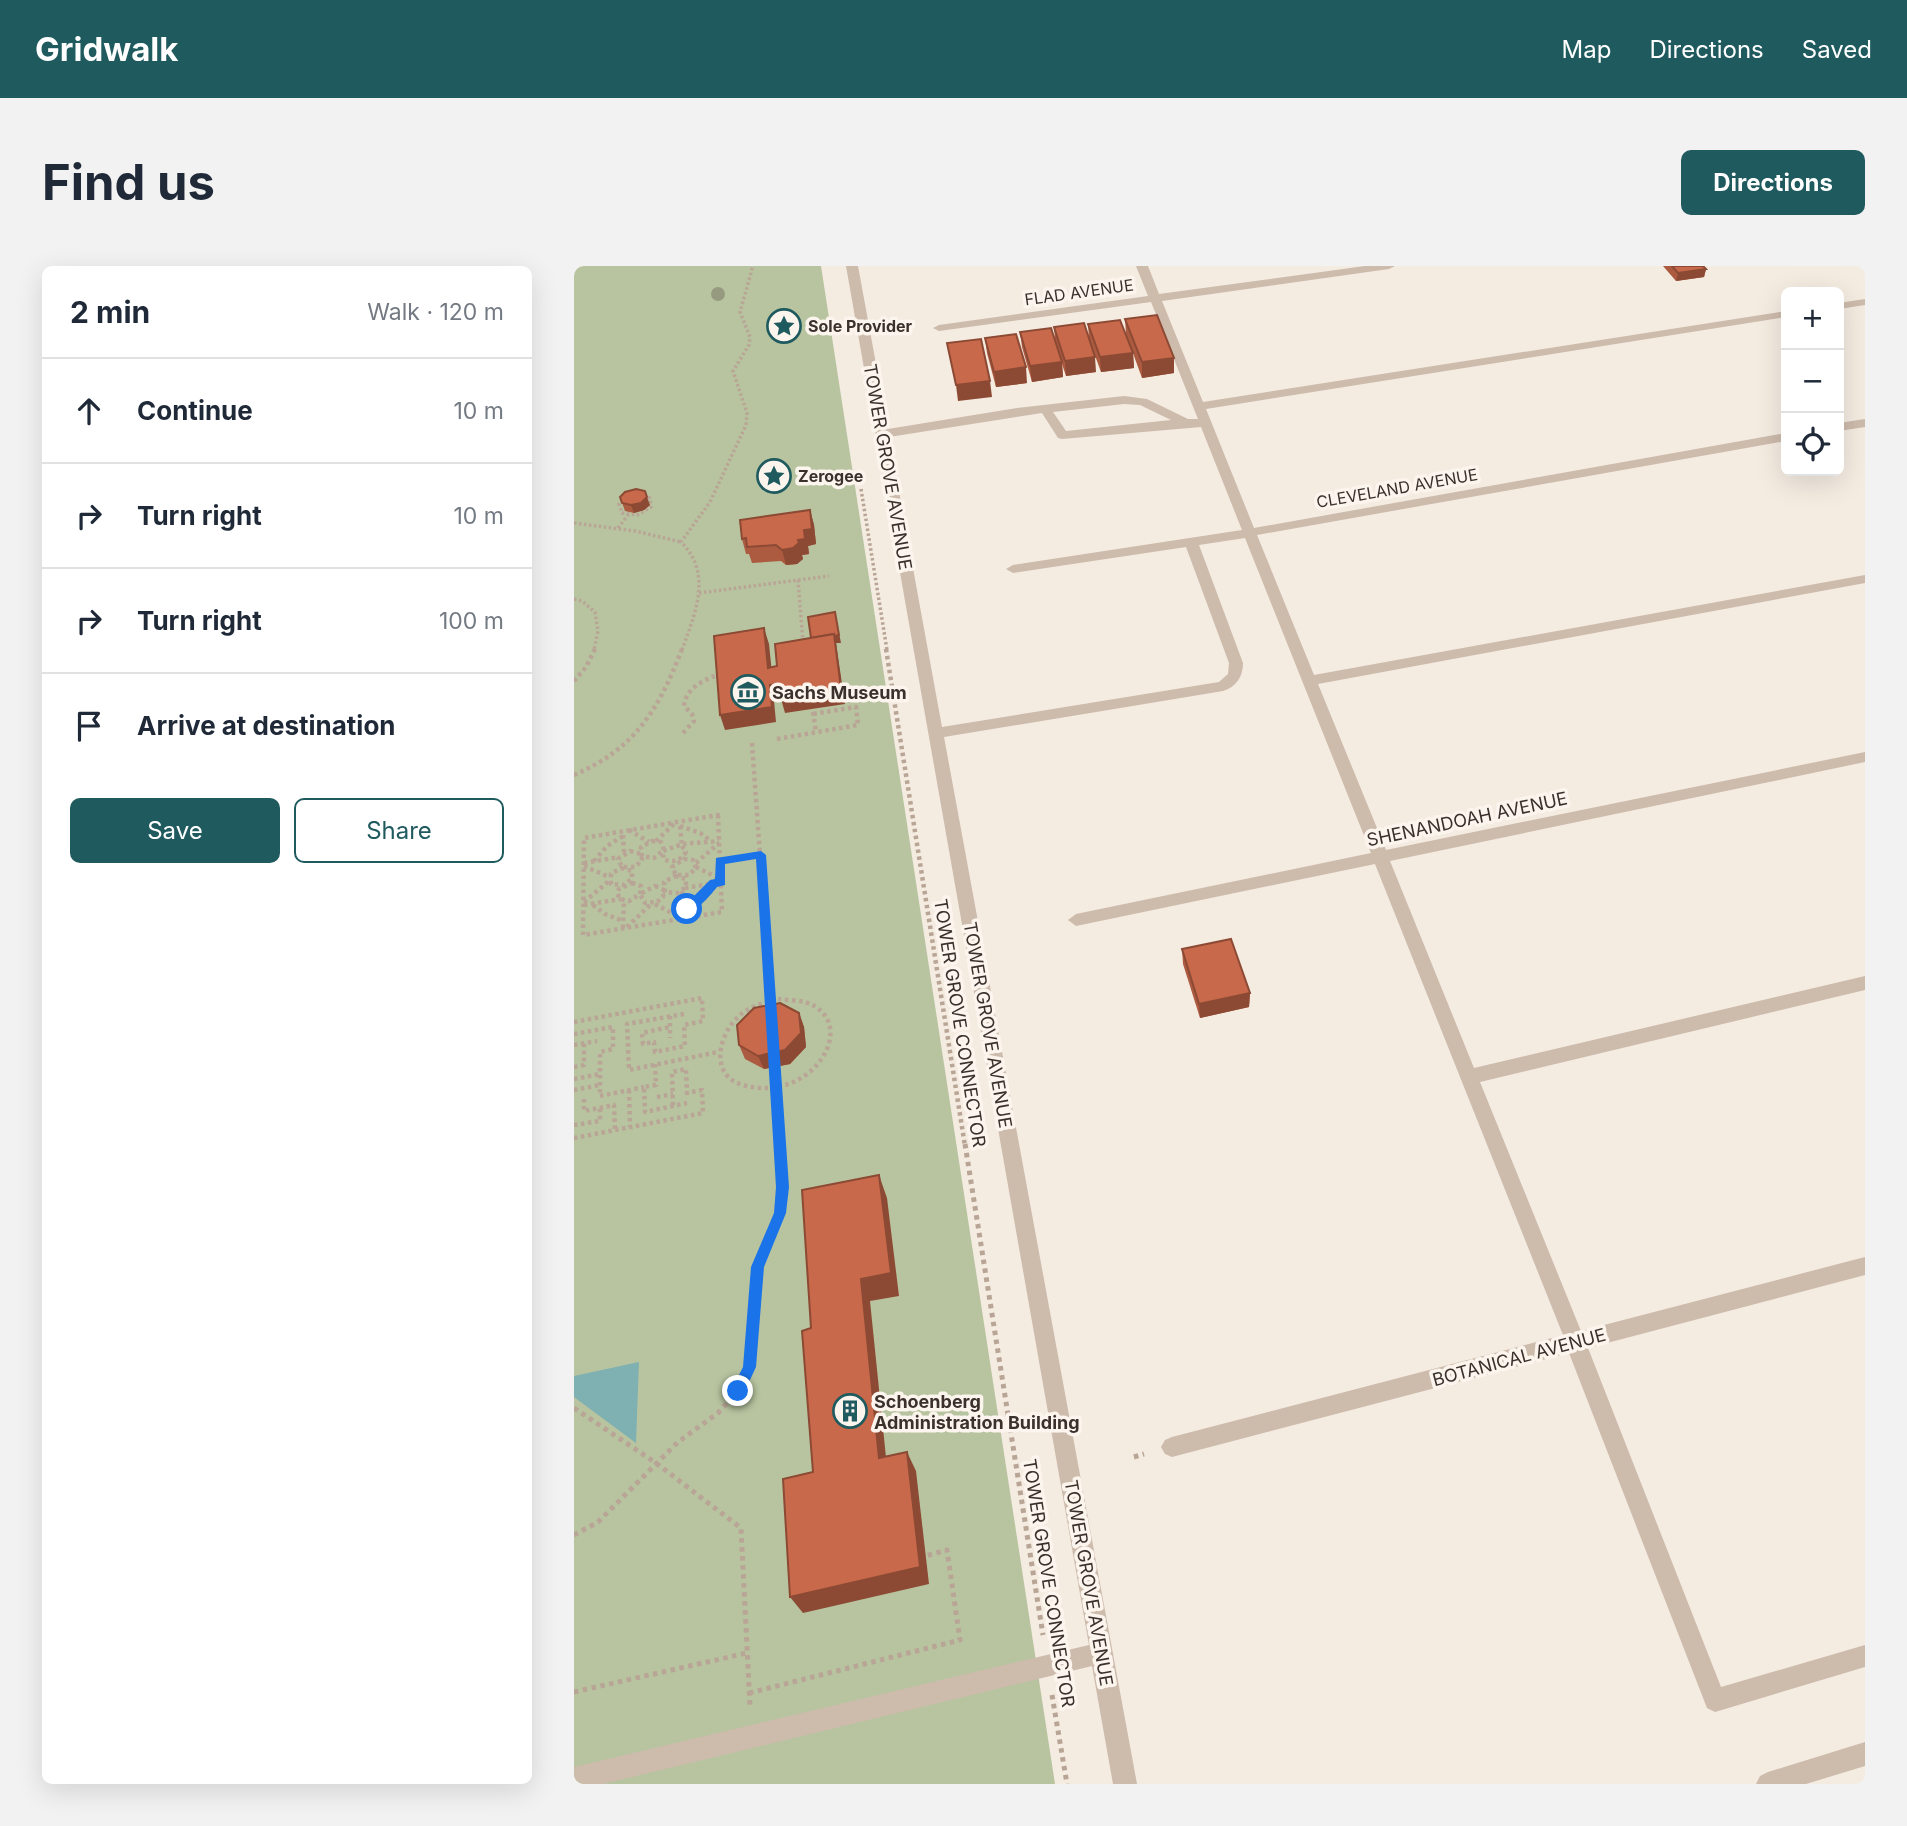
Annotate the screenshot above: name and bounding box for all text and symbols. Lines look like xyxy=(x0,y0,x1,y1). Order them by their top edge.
text: Gridwalk xyxy=(35,29,178,69)
text: Map xyxy=(1562,35,1611,64)
text: Directions xyxy=(1649,35,1764,64)
text: Saved xyxy=(1802,35,1872,64)
button: Directions xyxy=(1681,150,1865,215)
text: Find us xyxy=(42,153,215,212)
street label: FLAD AVENUE xyxy=(1023,274,1135,310)
map controls xyxy=(1781,287,1844,476)
button: + xyxy=(1781,287,1844,350)
text: 2 min xyxy=(70,294,150,330)
text: Walk · 120 m xyxy=(367,298,504,326)
place icon: Sole Provider xyxy=(765,307,803,345)
place label: Sole Provider xyxy=(808,316,913,336)
button: − xyxy=(1781,350,1844,413)
street label: TOWER GROVE AVENUE xyxy=(860,362,916,572)
icon: ahead xyxy=(70,392,108,430)
text: Continue xyxy=(137,395,253,426)
text: 10 m xyxy=(454,397,504,425)
button: locate xyxy=(1781,413,1844,476)
place icon: Zerogee xyxy=(755,457,793,495)
street label: CLEVELAND AVENUE xyxy=(1315,464,1479,512)
place label: Zerogee xyxy=(798,466,863,486)
icon: right xyxy=(70,497,108,535)
text: Turn right xyxy=(137,500,262,531)
text: 10 m xyxy=(454,502,504,530)
icon: right xyxy=(70,602,108,640)
text: Turn right xyxy=(137,605,262,636)
text: 100 m xyxy=(439,607,504,635)
museum icon: Sachs Museum xyxy=(729,673,767,711)
place label: Sachs Museum xyxy=(772,682,907,703)
icon: arrive xyxy=(70,707,108,745)
text: Arrive at destination xyxy=(137,710,396,741)
street label: SHENANDOAH AVENUE xyxy=(1365,787,1569,851)
button: Save xyxy=(70,798,280,863)
button: Share xyxy=(294,798,504,863)
route start xyxy=(671,893,702,924)
street label: TOWER GROVE CONNECTOR xyxy=(930,897,990,1149)
street label: TOWER GROVE AVENUE xyxy=(960,920,1016,1130)
street label: BOTANICAL AVENUE xyxy=(1430,1324,1608,1390)
route end xyxy=(722,1375,753,1406)
place label: Schoenberg Administration Building xyxy=(874,1391,1080,1433)
building icon: Schoenberg Administration Building xyxy=(831,1392,869,1430)
street label: TOWER GROVE CONNECTOR xyxy=(1019,1457,1079,1709)
street label: TOWER GROVE AVENUE xyxy=(1061,1478,1117,1688)

